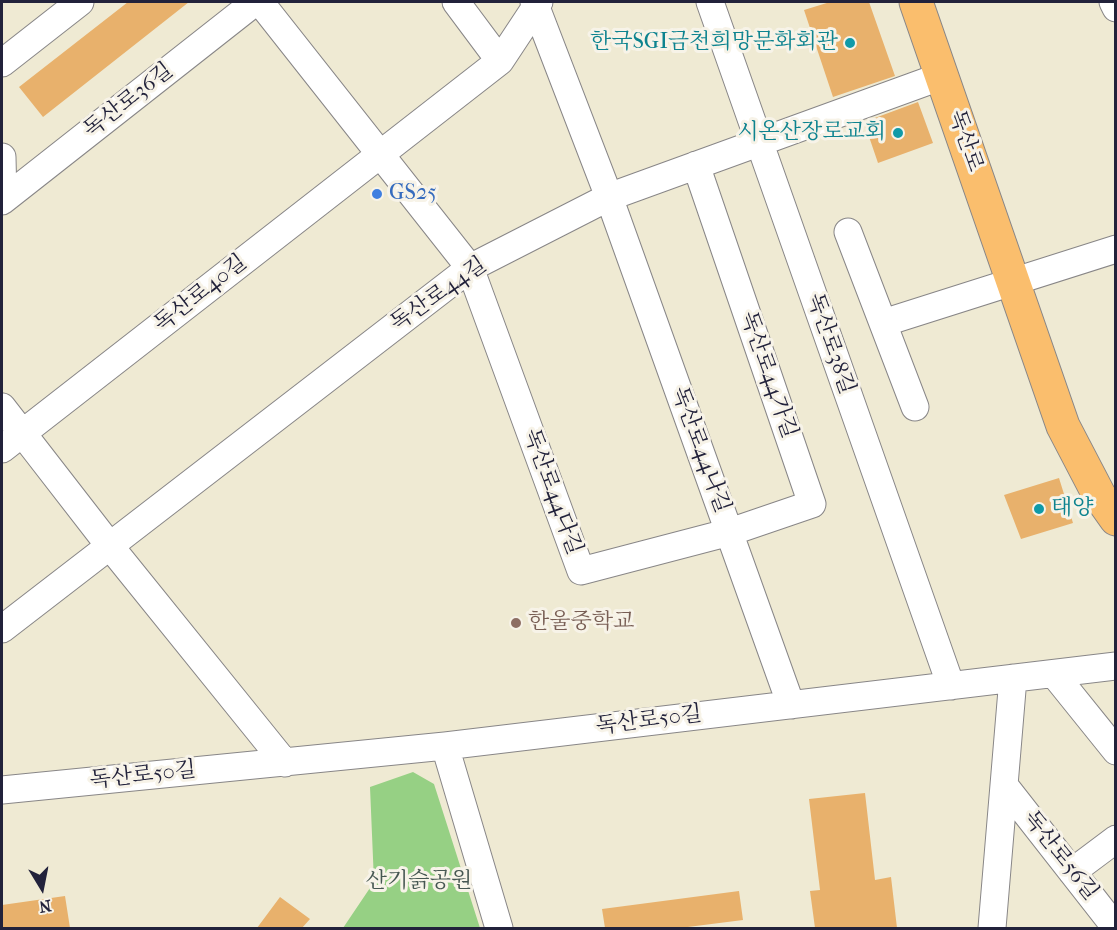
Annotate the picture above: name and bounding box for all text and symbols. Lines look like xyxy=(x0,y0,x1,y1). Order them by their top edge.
place label: 한국SGI금천희망문화회관 xyxy=(590,30,838,56)
marker: 한국SGI금천희망문화회관 xyxy=(843,36,857,50)
street label: 독산로36길 xyxy=(79,58,179,144)
street label: 독산로 xyxy=(942,107,988,175)
place label: 시온산장로교회 xyxy=(737,120,886,146)
marker: 시온산장로교회 xyxy=(891,126,905,140)
place label: GS25 xyxy=(389,181,437,207)
marker: GS25 xyxy=(370,187,384,201)
street label: 독산로40길 xyxy=(149,250,253,338)
street label: 독산로44길 xyxy=(386,252,492,338)
street label: 독산로38길 xyxy=(800,290,860,398)
street label: 독산로44가길 xyxy=(734,308,802,442)
street label: 독산로44나길 xyxy=(665,383,735,517)
street label: 독산로44다길 xyxy=(517,425,587,559)
place label: 태양 xyxy=(1051,496,1094,522)
marker: 태양 xyxy=(1032,502,1046,516)
place label: 한울중학교 xyxy=(528,610,634,636)
marker: 한울중학교 xyxy=(509,616,523,630)
street label: 독산로50길 xyxy=(594,701,704,741)
street label: 독산로50길 xyxy=(89,757,197,795)
street label: 독산로56길 xyxy=(1017,806,1103,906)
north arrow xyxy=(12,858,72,918)
park label: 산기슭공원 xyxy=(366,869,472,895)
text: N xyxy=(38,896,53,917)

